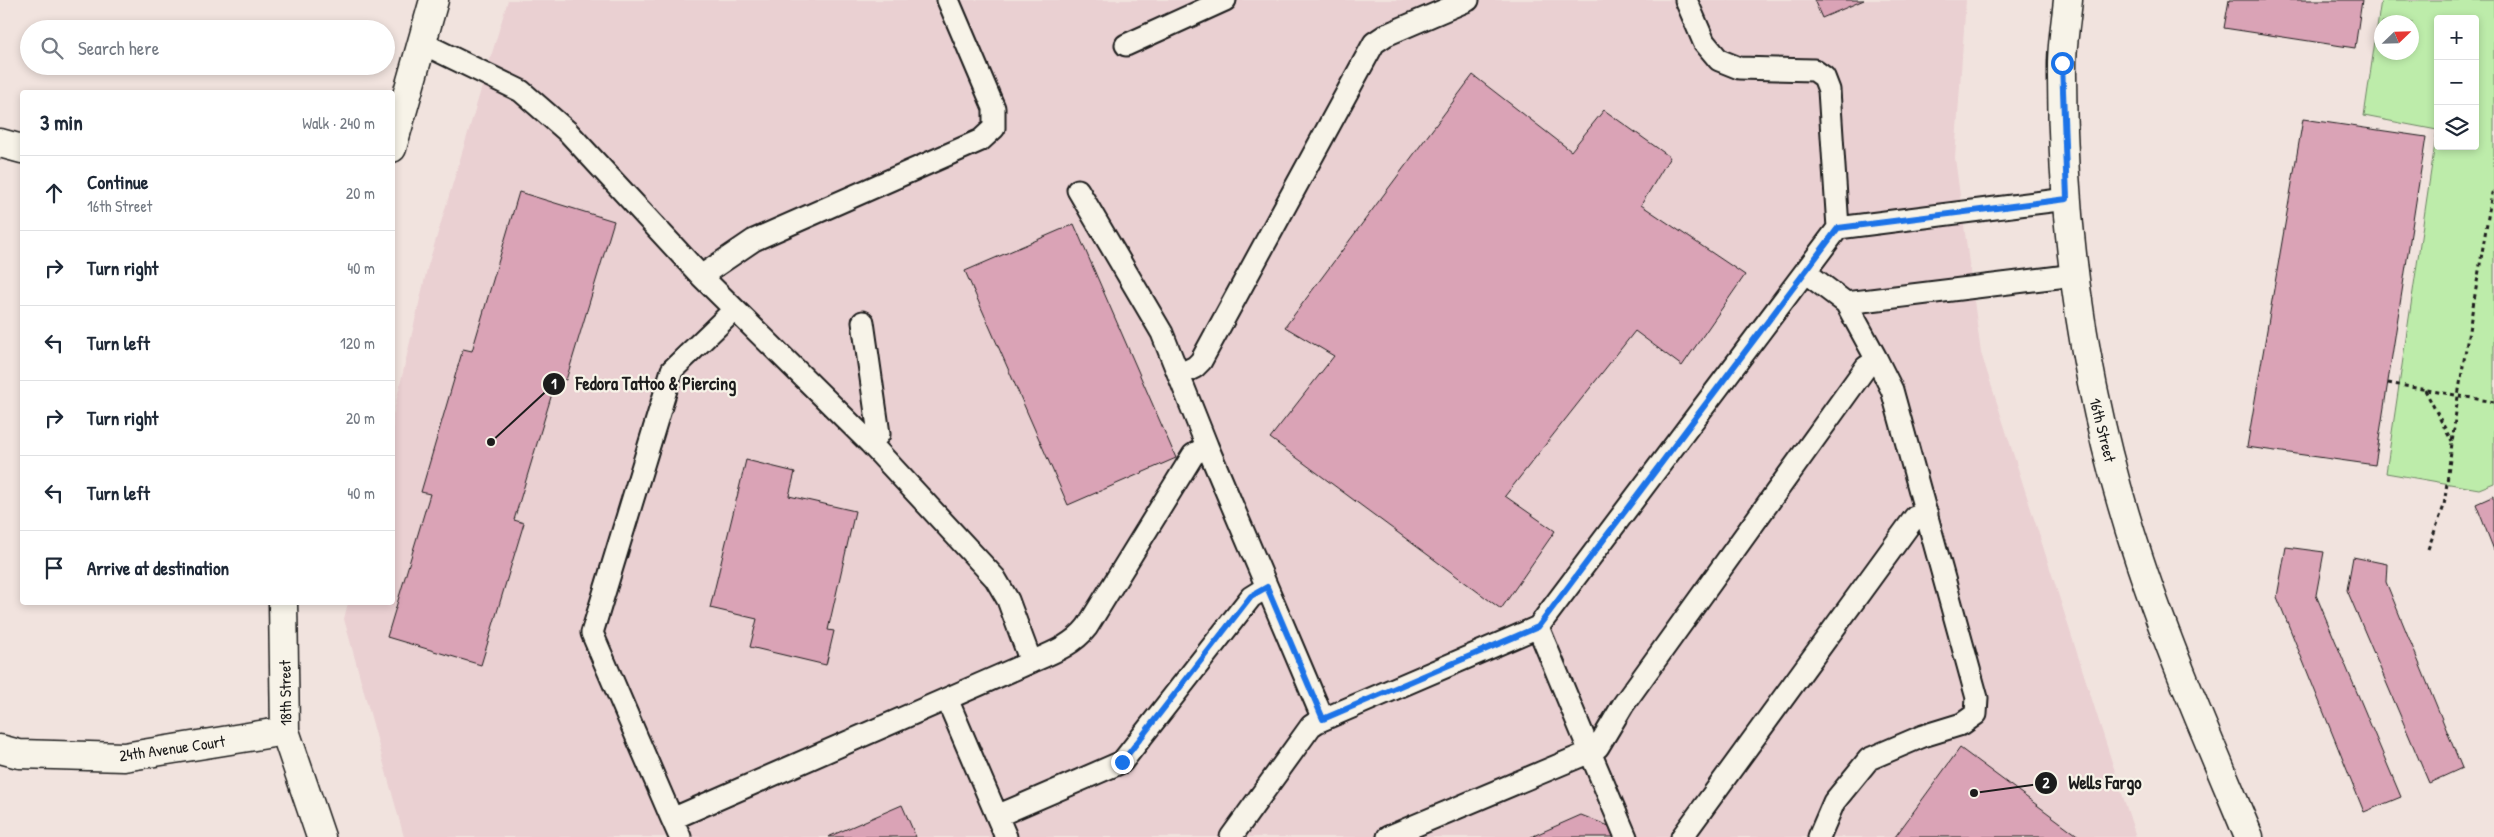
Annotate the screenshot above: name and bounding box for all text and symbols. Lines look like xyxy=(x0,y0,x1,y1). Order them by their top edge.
north arrow xyxy=(2374,15,2419,60)
map controls xyxy=(2434,15,2479,150)
button: + xyxy=(2434,15,2479,60)
search box xyxy=(20,20,395,75)
icon: search xyxy=(38,34,66,62)
text: Search here xyxy=(78,35,159,61)
route start xyxy=(2051,52,2074,75)
button: − xyxy=(2434,60,2479,105)
button: layers xyxy=(2434,105,2479,150)
text: 3 min xyxy=(40,108,83,137)
text: Walk · 240 m xyxy=(302,112,375,134)
text: Continue xyxy=(87,169,148,195)
icon: ahead xyxy=(40,179,68,207)
text: 20 m xyxy=(346,182,375,204)
text: 16th Street xyxy=(87,195,152,217)
icon: right xyxy=(40,254,68,282)
text: Turn right xyxy=(87,255,158,281)
text: 40 m xyxy=(347,257,375,279)
icon: left xyxy=(40,329,68,357)
text: Turn left xyxy=(87,330,150,356)
text: 120 m xyxy=(340,332,375,354)
callout: Fedora Tattoo & Piercing xyxy=(541,368,747,401)
text: Fedora Tattoo & Piercing xyxy=(575,371,736,397)
text: 1 xyxy=(551,373,557,394)
street label: 16th Street xyxy=(2084,396,2122,465)
icon: right xyxy=(40,404,68,432)
text: Turn right xyxy=(87,405,158,431)
text: 20 m xyxy=(346,407,375,429)
icon: left xyxy=(40,479,68,507)
text: Turn left xyxy=(87,480,150,506)
text: 40 m xyxy=(347,482,375,504)
icon: arrive xyxy=(40,554,68,582)
text: Arrive at destination xyxy=(87,555,229,581)
street label: 18th Street xyxy=(273,659,297,726)
street label: 24th Avenue Court xyxy=(118,730,227,766)
route end xyxy=(1111,751,1134,774)
callout: Wells Fargo xyxy=(2033,766,2151,799)
text: Wells Fargo xyxy=(2068,770,2142,796)
text: 2 xyxy=(2042,772,2050,793)

